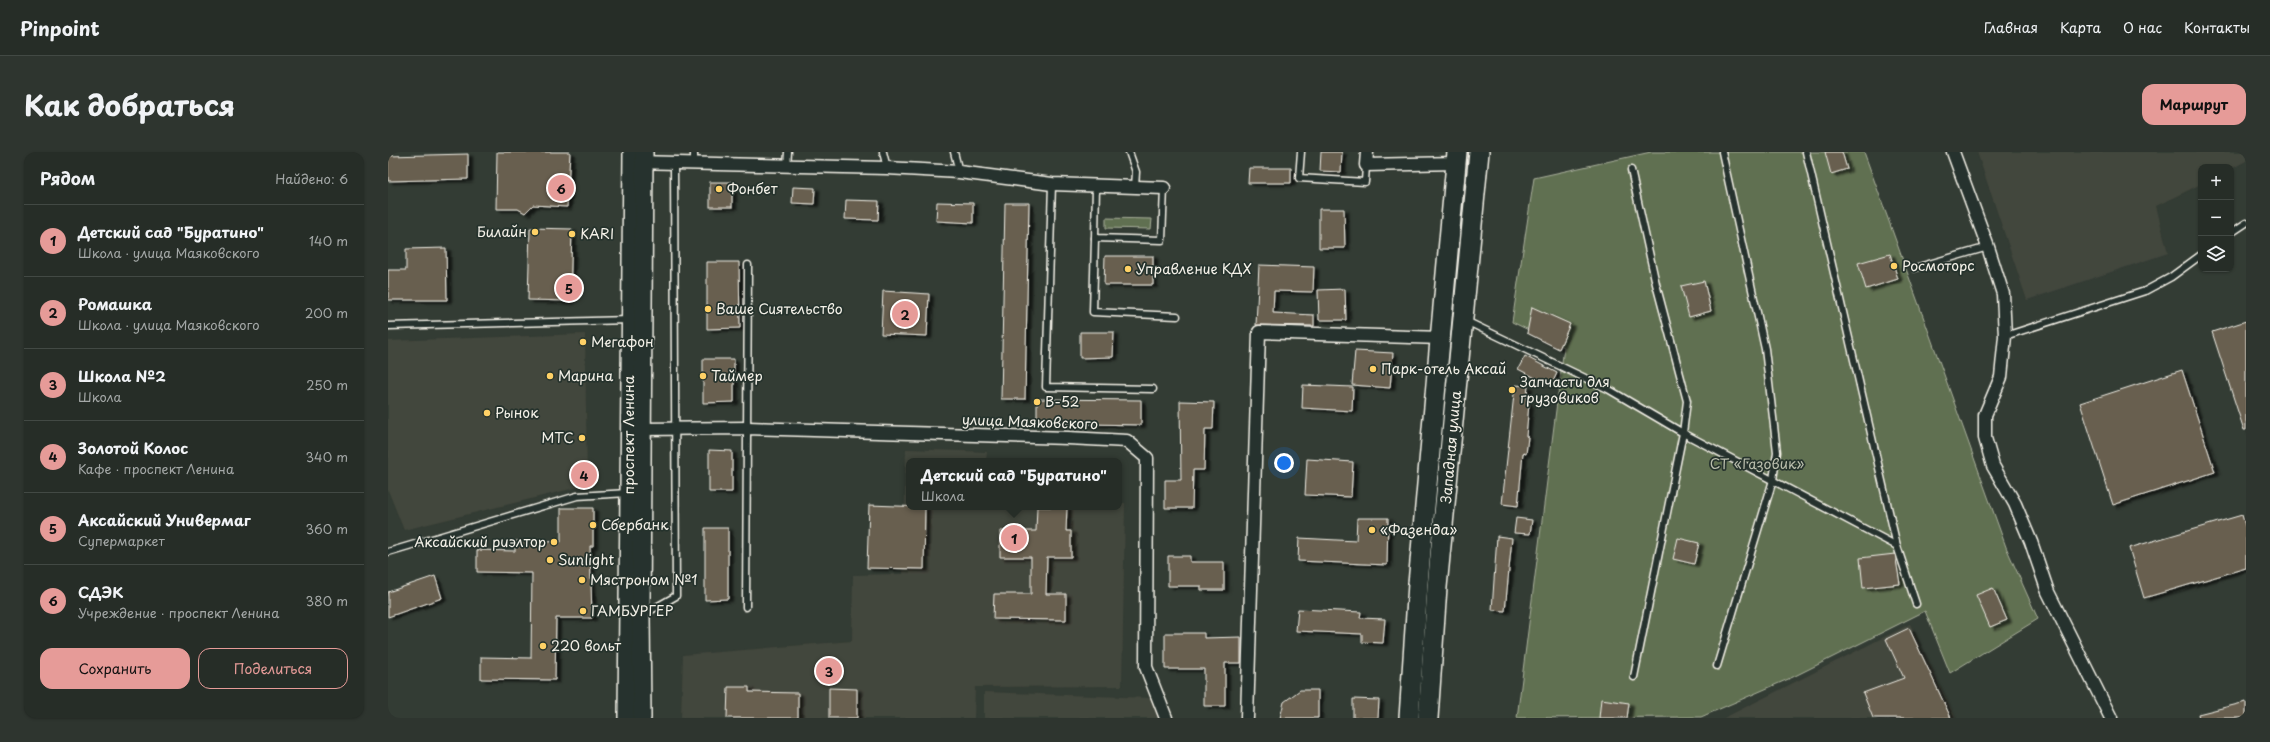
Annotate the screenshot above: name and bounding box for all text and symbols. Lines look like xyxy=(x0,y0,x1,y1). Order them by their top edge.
text: Pinpoint xyxy=(20,14,100,42)
text: Главная xyxy=(1984,17,2038,38)
text: Карта xyxy=(2060,17,2101,38)
text: О нас xyxy=(2123,17,2162,38)
text: Контакты xyxy=(2184,17,2250,38)
text: Как добраться xyxy=(24,83,235,126)
button: Маршрут xyxy=(2142,84,2246,125)
map controls xyxy=(2198,164,2234,272)
button: + xyxy=(2198,164,2234,200)
text: Рядом xyxy=(40,165,95,191)
text: Найдено: 6 xyxy=(275,169,348,188)
pin: 6 xyxy=(548,173,574,203)
place label: Фонбет xyxy=(727,178,778,199)
marker: Фонбет xyxy=(714,184,724,194)
button: − xyxy=(2198,200,2234,236)
text: Детский сад "Буратино" xyxy=(78,220,264,243)
place label: Билайн xyxy=(477,221,527,242)
place label: KARI xyxy=(580,223,614,244)
marker: Билайн xyxy=(530,227,540,237)
marker: KARI xyxy=(567,229,577,239)
text: 1 xyxy=(50,231,56,250)
text: 140 m xyxy=(309,231,348,250)
button: layers xyxy=(2198,236,2234,272)
text: Школа · улица Маяковского xyxy=(78,243,260,262)
place label: Росмоторс xyxy=(1902,255,1974,276)
place label: Управление КДХ xyxy=(1136,258,1252,279)
marker: Росмоторс xyxy=(1889,261,1899,271)
marker: Управление КДХ xyxy=(1123,264,1133,274)
pin: 5 xyxy=(556,273,582,303)
text: Ромашка xyxy=(78,292,152,315)
place label: Ваше Сиятельство xyxy=(716,298,843,319)
pin: 2 xyxy=(892,299,918,329)
text: 2 xyxy=(48,303,58,322)
text: 200 m xyxy=(305,303,348,322)
marker: Ваше Сиятельство xyxy=(703,304,713,314)
text: Школа · улица Маяковского xyxy=(78,315,260,334)
place label: Мегафон xyxy=(591,331,654,352)
marker: Мегафон xyxy=(578,337,588,347)
place label: Парк-отель Аксай xyxy=(1381,358,1506,379)
text: Школа №2 xyxy=(78,364,166,387)
marker: Парк-отель Аксай xyxy=(1368,364,1378,374)
place label: Марина xyxy=(558,365,614,386)
place label: Таймер xyxy=(711,365,763,386)
marker: Марина xyxy=(545,371,555,381)
marker: Таймер xyxy=(698,371,708,381)
place label: Запчасти для грузовиков xyxy=(1520,371,1610,408)
text: 3 xyxy=(49,375,57,394)
text: 250 m xyxy=(306,375,348,394)
street label: проспект Ленина xyxy=(618,375,639,495)
marker: Запчасти для грузовиков xyxy=(1507,385,1517,395)
text: Школа xyxy=(78,387,122,406)
street label: Западная улица xyxy=(1435,390,1466,504)
place label: В-52 xyxy=(1045,391,1080,412)
marker: В-52 xyxy=(1032,397,1042,407)
place label: Рынок xyxy=(495,402,539,423)
marker: Рынок xyxy=(482,408,492,418)
street label: улица Маяковского xyxy=(961,409,1099,434)
place label: МТС xyxy=(541,427,574,448)
marker: МТС xyxy=(577,433,587,443)
text: Золотой Колос xyxy=(78,436,188,459)
text: 4 xyxy=(49,447,57,466)
text: 340 m xyxy=(305,447,348,466)
your location xyxy=(1274,453,1294,473)
park label: СТ «Газовик» xyxy=(1710,453,1804,474)
popup xyxy=(906,458,1122,510)
text: Кафе · проспект Ленина xyxy=(78,459,234,478)
pin: 4 xyxy=(571,460,597,490)
text: Детский сад "Буратино" xyxy=(921,463,1107,486)
text: Школа xyxy=(921,486,965,505)
text: Аксайский Универмаг xyxy=(78,508,251,531)
place label: Сбербанк xyxy=(601,514,669,535)
text: 5 xyxy=(49,519,57,538)
text: 360 m xyxy=(305,519,348,538)
place label: «Фазенда» xyxy=(1380,519,1457,540)
marker: Сбербанк xyxy=(588,520,598,530)
pin: 1 xyxy=(1001,523,1027,553)
marker: «Фазенда» xyxy=(1367,525,1377,535)
text: Супермаркет xyxy=(78,531,165,550)
place label: Аксайский риэлтор xyxy=(414,531,546,552)
marker: Аксайский риэлтор xyxy=(549,537,559,547)
place label: Sunlight xyxy=(558,549,615,570)
marker: Sunlight xyxy=(545,555,555,565)
place label: Мястроном №1 xyxy=(590,569,698,590)
marker: Мястроном №1 xyxy=(577,575,587,585)
text: СДЭК xyxy=(78,580,123,603)
text: 6 xyxy=(48,591,58,610)
text: 380 m xyxy=(305,591,348,610)
place label: ГАМБУРГЕР xyxy=(591,600,674,621)
text: Учреждение · проспект Ленина xyxy=(78,603,279,622)
marker: ГАМБУРГЕР xyxy=(578,606,588,616)
place label: 220 вольт xyxy=(551,635,621,656)
marker: 220 вольт xyxy=(538,641,548,651)
button: Сохранить xyxy=(40,648,190,689)
button: Поделиться xyxy=(198,648,348,689)
pin: 3 xyxy=(816,656,842,686)

